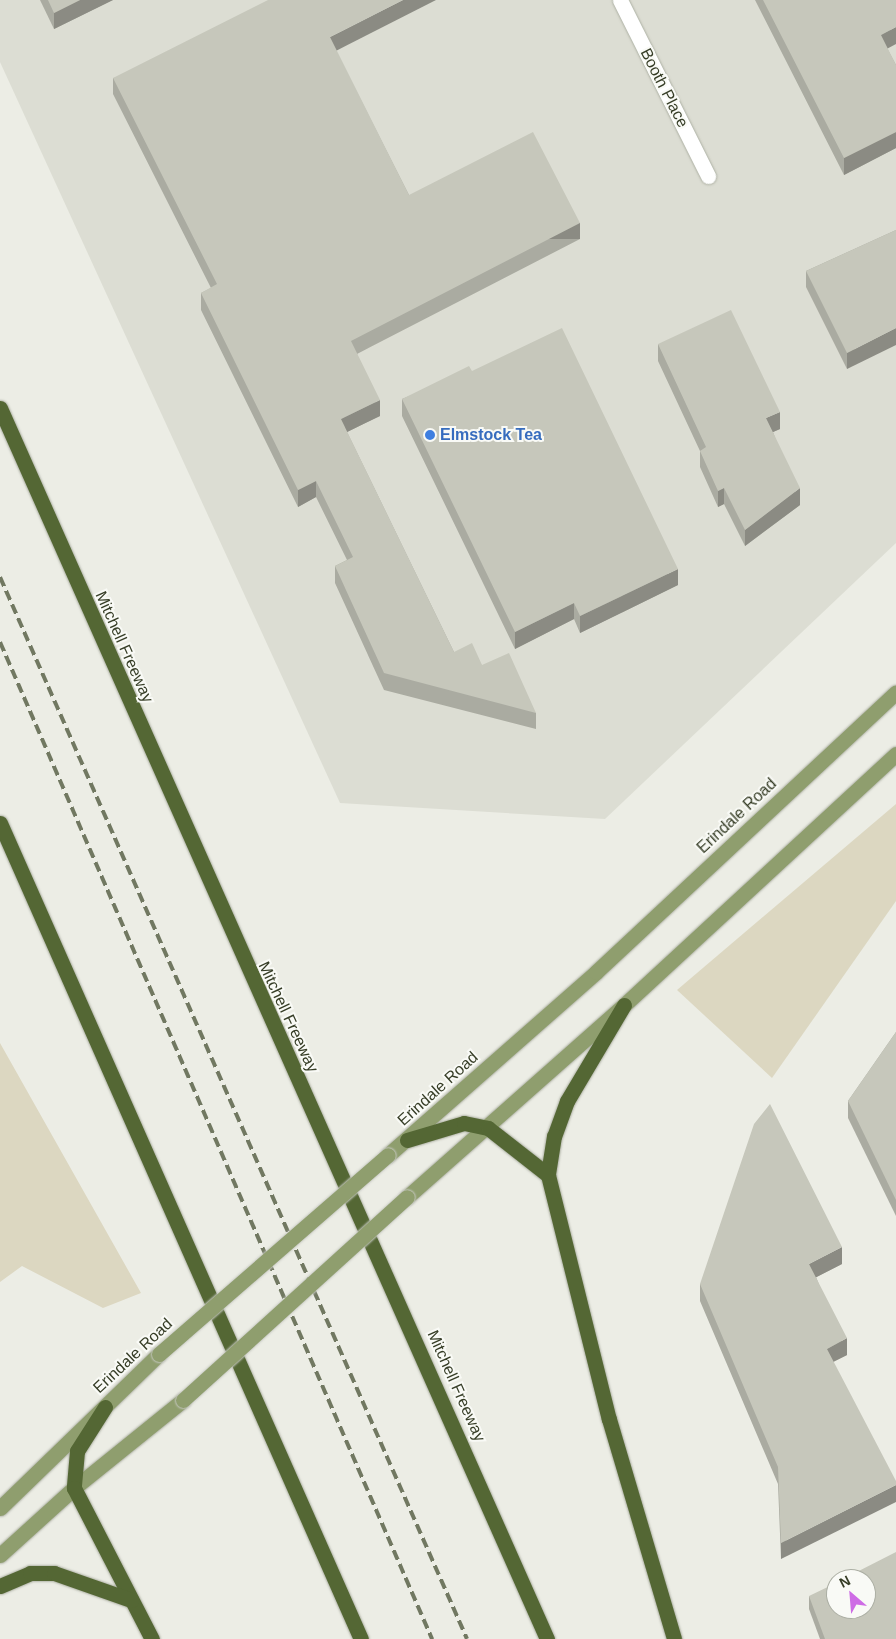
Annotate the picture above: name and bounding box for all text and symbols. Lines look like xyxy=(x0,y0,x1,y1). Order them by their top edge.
street label: Booth Place xyxy=(636,45,692,131)
place label: Elmstock Tea xyxy=(440,425,542,445)
marker: Elmstock Tea xyxy=(424,429,436,441)
street label: Mitchell Freeway xyxy=(91,588,157,706)
street label: Erindale Road xyxy=(693,774,781,858)
street label: Mitchell Freeway xyxy=(254,959,322,1075)
street label: Erindale Road xyxy=(394,1048,482,1130)
street label: Erindale Road xyxy=(89,1314,177,1398)
street label: Mitchell Freeway xyxy=(423,1327,489,1445)
north arrow xyxy=(826,1569,876,1619)
text: N xyxy=(837,1572,853,1591)

